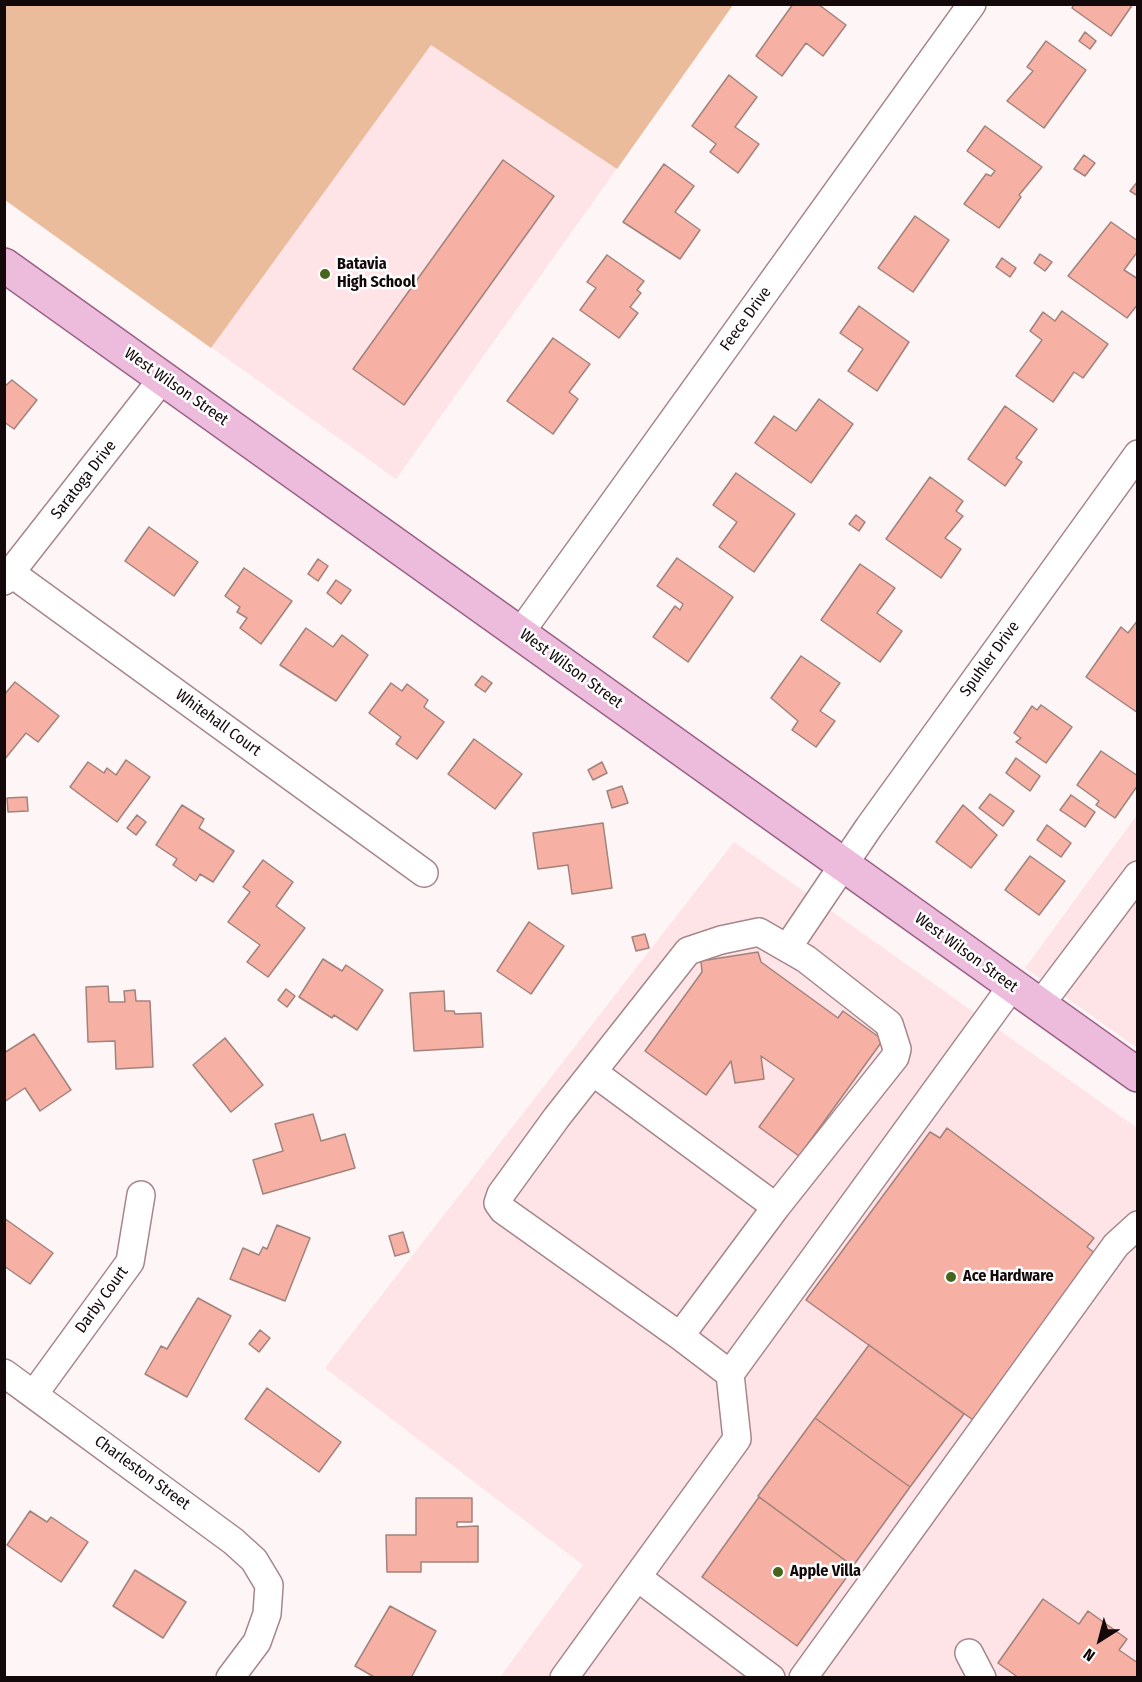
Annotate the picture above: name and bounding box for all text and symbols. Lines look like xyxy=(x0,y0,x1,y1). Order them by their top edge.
place label: Batavia High School xyxy=(337,255,416,293)
marker: Batavia High School xyxy=(318,267,332,281)
street label: Feece Drive xyxy=(716,283,776,355)
street label: West Wilson Street xyxy=(120,344,232,430)
street label: Saratoga Drive xyxy=(47,437,121,523)
street label: Spuhler Drive xyxy=(956,618,1024,700)
street label: West Wilson Street xyxy=(516,625,626,713)
street label: Whitehall Court xyxy=(171,686,265,760)
street label: West Wilson Street xyxy=(911,909,1021,997)
street label: Darby Court xyxy=(72,1263,132,1337)
place label: Ace Hardware xyxy=(963,1267,1054,1287)
marker: Ace Hardware xyxy=(944,1270,958,1284)
street label: Charleston Street xyxy=(90,1432,194,1514)
place label: Apple Villa xyxy=(790,1562,861,1582)
marker: Apple Villa xyxy=(771,1565,785,1579)
north arrow xyxy=(1070,1610,1130,1670)
text: N xyxy=(1080,1644,1099,1665)

